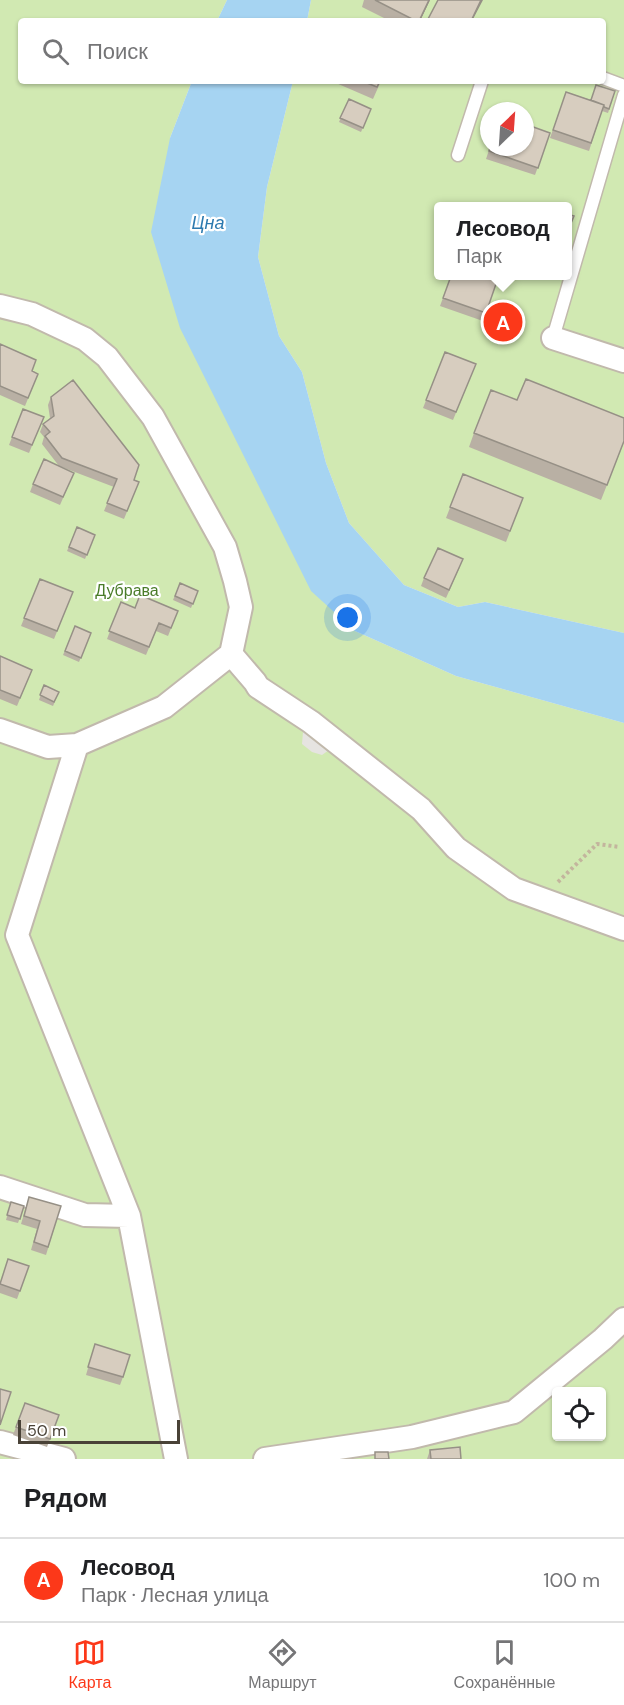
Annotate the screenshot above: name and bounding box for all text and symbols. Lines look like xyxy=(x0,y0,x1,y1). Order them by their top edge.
search box xyxy=(18,18,606,84)
icon: search xyxy=(39,35,72,68)
text: Поиск xyxy=(87,37,148,66)
north arrow xyxy=(480,102,534,156)
popup xyxy=(434,202,572,280)
water label: Цна xyxy=(191,211,225,235)
text: Лесовод xyxy=(456,214,550,243)
text: Парк xyxy=(456,243,502,269)
pin: A xyxy=(484,300,522,344)
park label: Дубрава xyxy=(95,580,159,601)
your location xyxy=(333,603,362,632)
map controls xyxy=(552,1387,606,1441)
button: locate xyxy=(552,1387,606,1441)
scale bar xyxy=(18,1417,180,1444)
text: 50 m xyxy=(27,1420,66,1441)
text: Рядом xyxy=(24,1481,107,1515)
text: Лесовод xyxy=(81,1553,174,1582)
text: A xyxy=(36,1567,51,1593)
text: 100 m xyxy=(543,1567,600,1593)
text: Парк · Лесная улица xyxy=(81,1582,269,1608)
tab: Карта xyxy=(69,1636,111,1693)
tab: Маршрут xyxy=(248,1636,317,1693)
tab: Сохранённые xyxy=(454,1636,555,1693)

